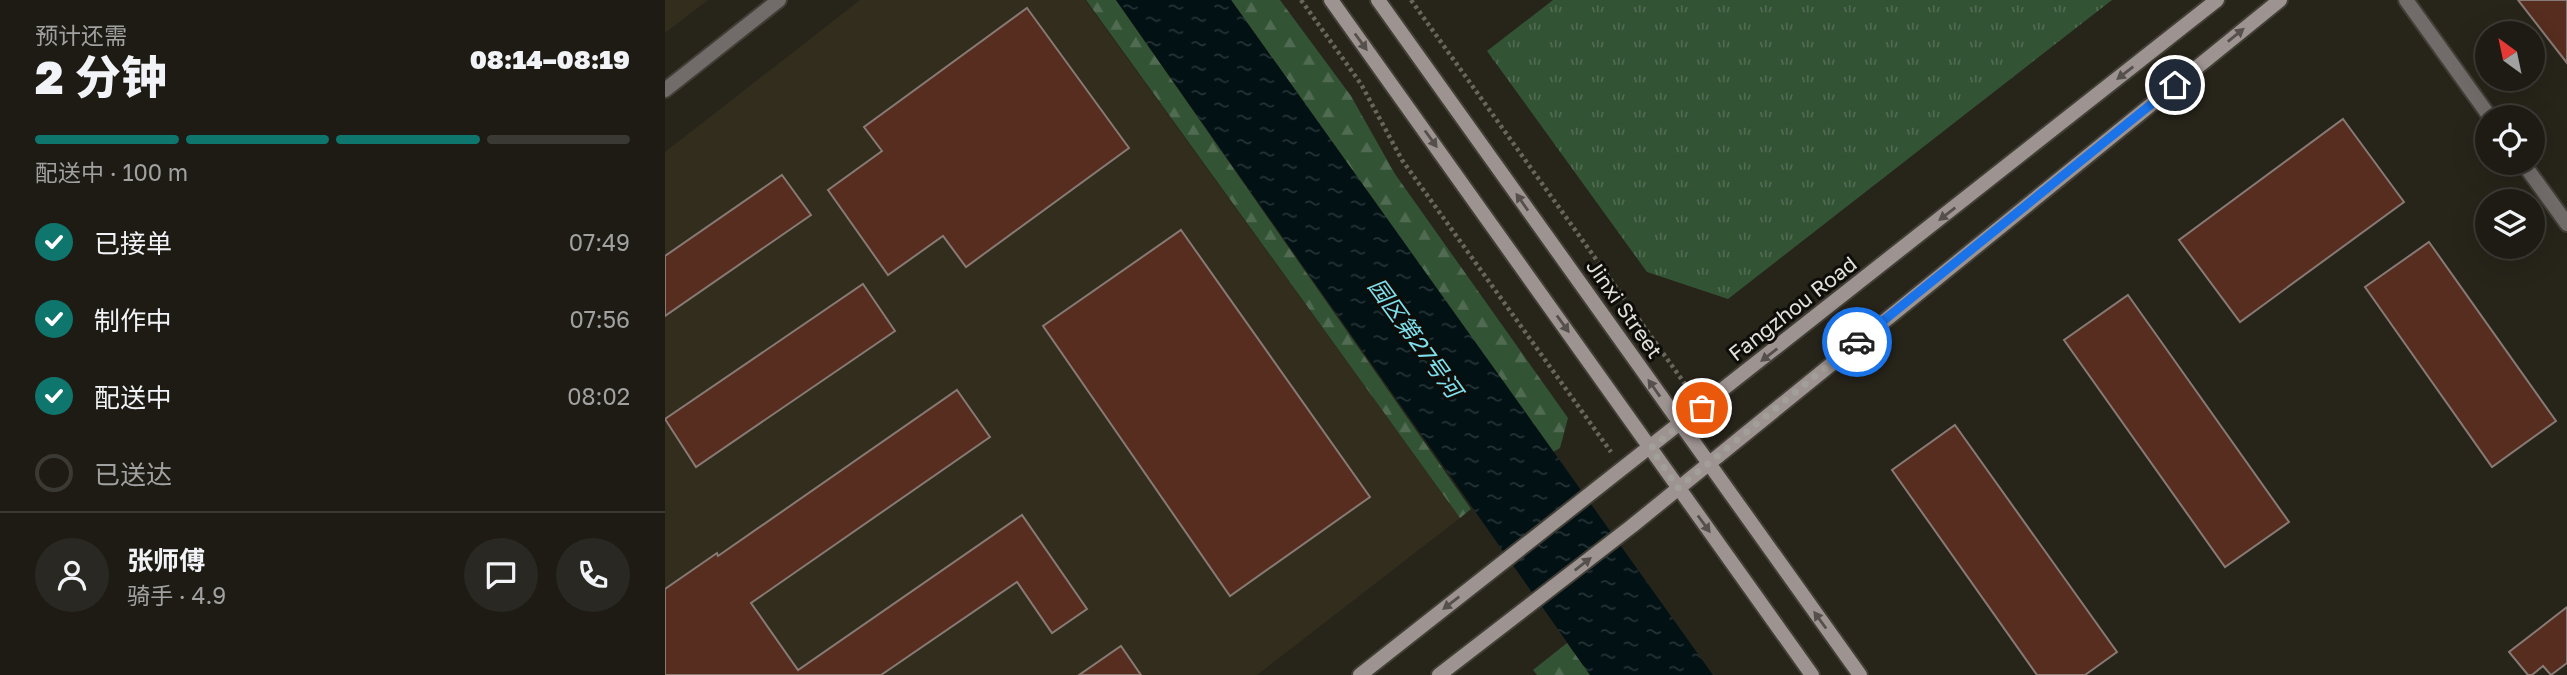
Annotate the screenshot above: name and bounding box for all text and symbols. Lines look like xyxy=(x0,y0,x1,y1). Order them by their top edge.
text: 预计还需 xyxy=(35,21,127,49)
north arrow xyxy=(2475,21,2545,91)
map controls xyxy=(2475,21,2545,259)
one-way arrow xyxy=(2228,28,2245,43)
one-way arrow xyxy=(1354,33,1368,51)
text: 08:14–08:19 xyxy=(470,44,630,75)
text: 2 分钟 xyxy=(35,49,167,104)
pin xyxy=(2145,55,2205,115)
one-way arrow xyxy=(2117,65,2135,80)
icon: home xyxy=(2156,66,2194,104)
button: locate xyxy=(2475,105,2545,175)
one-way arrow xyxy=(1424,130,1438,148)
text: 配送中 · 100 m xyxy=(35,158,188,186)
button: layers xyxy=(2475,189,2545,259)
one-way arrow xyxy=(1515,193,1529,211)
one-way arrow xyxy=(1938,206,1956,221)
icon: check xyxy=(35,223,73,261)
text: 已接单 xyxy=(94,228,172,259)
text: 07:49 xyxy=(569,228,630,256)
street label: Fangzhou Road xyxy=(1723,250,1862,366)
street label: Jinxi Street xyxy=(1581,254,1668,363)
water label: 园区第27号河 xyxy=(1363,272,1471,406)
icon: check xyxy=(35,300,73,338)
text: 制作中 xyxy=(94,305,172,336)
text: 07:56 xyxy=(569,305,630,333)
courier xyxy=(1822,307,1892,377)
one-way arrow xyxy=(1556,315,1570,333)
icon: car xyxy=(1838,323,1876,361)
one-way arrow xyxy=(1760,348,1778,363)
icon: check xyxy=(35,377,73,415)
pin xyxy=(1672,378,1732,438)
one-way arrow xyxy=(1647,379,1661,397)
text: 配送中 xyxy=(94,382,172,413)
text: 08:02 xyxy=(567,382,630,410)
icon: bag xyxy=(1683,389,1721,427)
text: 已送达 xyxy=(94,459,172,490)
one-way arrow xyxy=(1696,515,1710,533)
button: person xyxy=(35,538,109,612)
button: chat xyxy=(464,538,538,612)
button: phone xyxy=(556,538,630,612)
text: 张师傅 xyxy=(127,545,205,576)
one-way arrow xyxy=(1573,557,1591,572)
text: 骑手 · 4.9 xyxy=(127,581,226,609)
one-way arrow xyxy=(1442,596,1460,611)
one-way arrow xyxy=(1813,611,1827,629)

